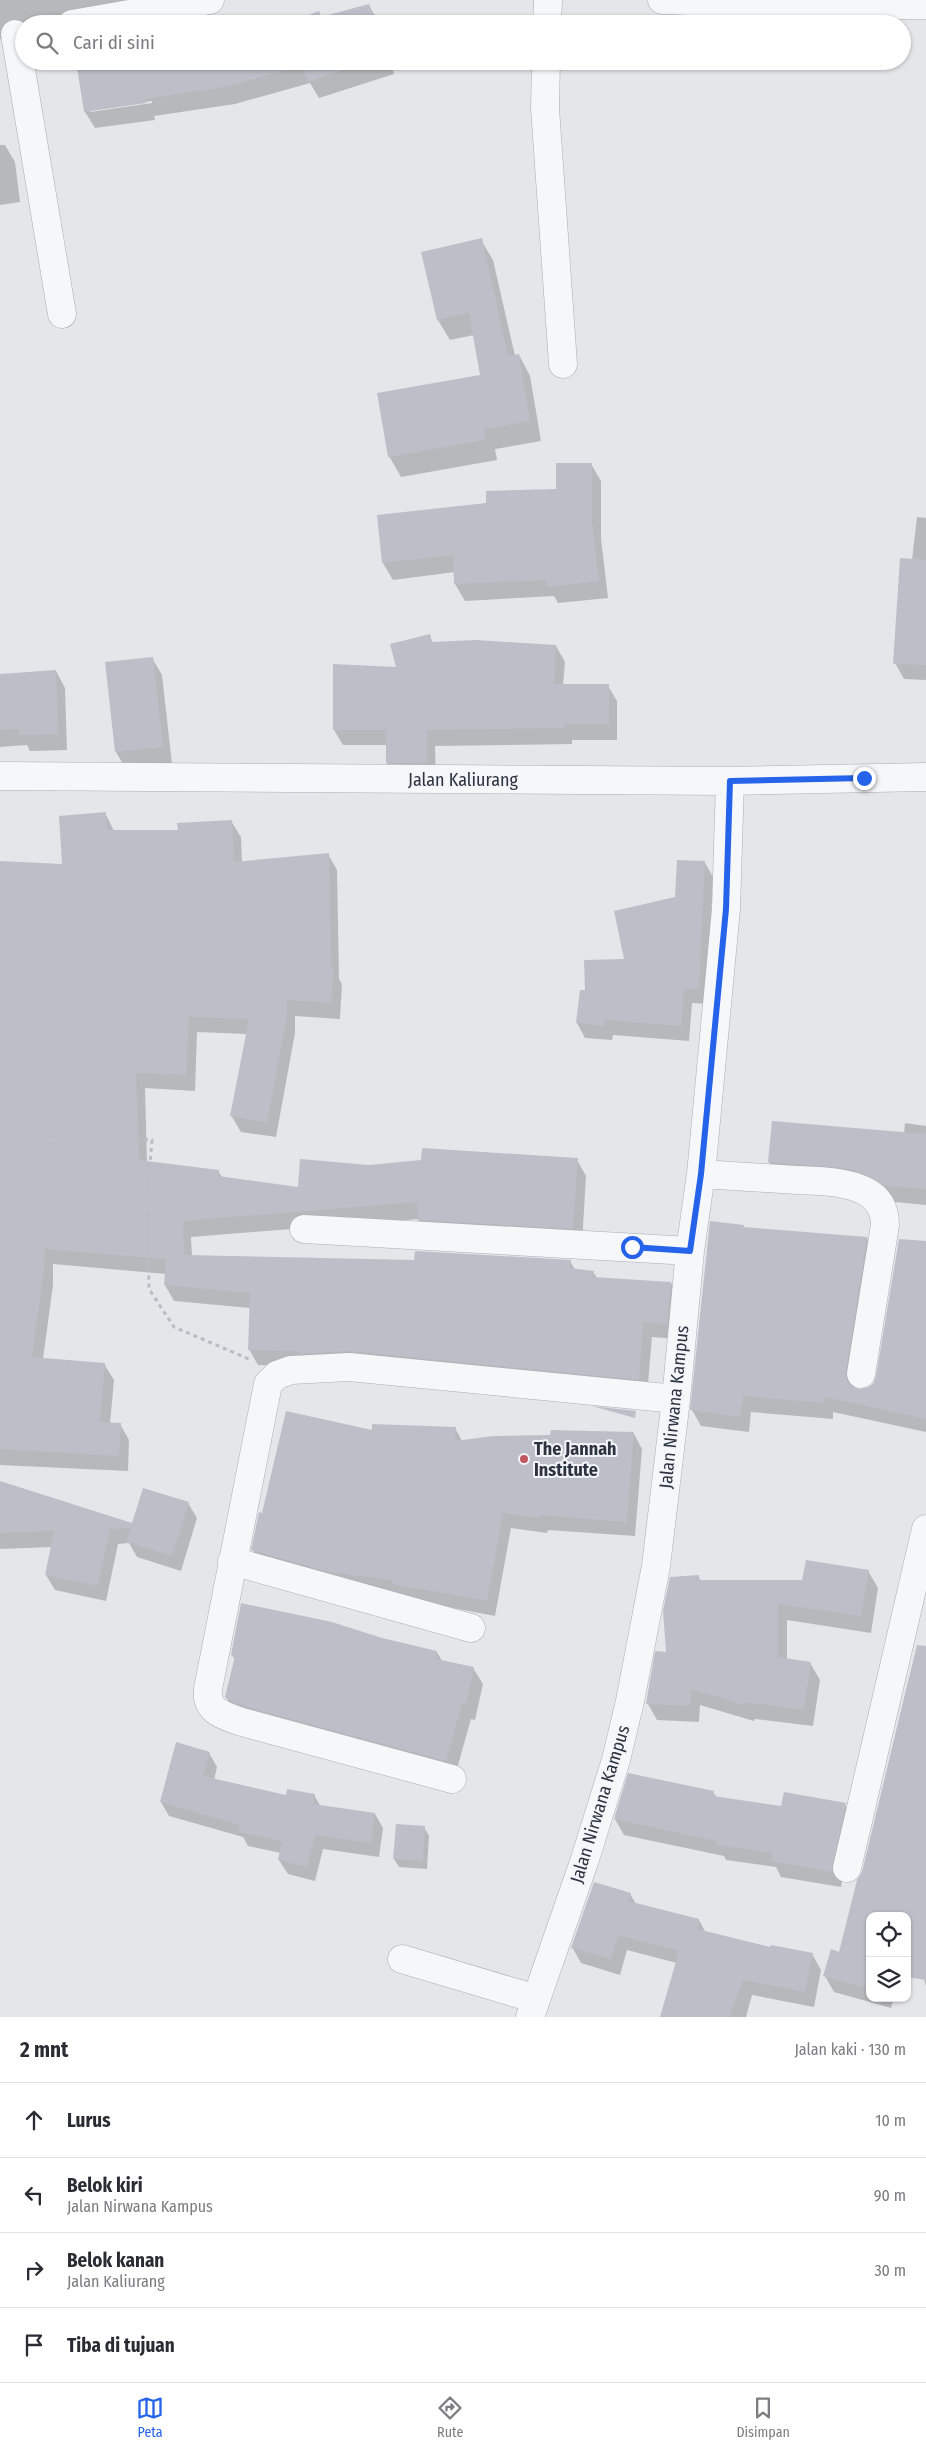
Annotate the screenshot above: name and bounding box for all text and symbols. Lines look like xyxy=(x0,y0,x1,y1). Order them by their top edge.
search box xyxy=(15,15,911,70)
icon: search xyxy=(33,29,61,57)
text: Cari di sini xyxy=(73,31,155,54)
route end xyxy=(853,767,876,790)
street label: Jalan Kaliurang xyxy=(408,769,519,791)
route start xyxy=(621,1236,644,1259)
street label: Jalan Nirwana Kampus xyxy=(654,1324,694,1490)
place label: The Jannah Institute xyxy=(534,1438,617,1481)
marker: The Jannah Institute xyxy=(518,1453,530,1465)
street label: Jalan Nirwana Kampus xyxy=(565,1722,635,1886)
map controls xyxy=(866,1912,911,2002)
button: locate xyxy=(866,1912,911,1957)
button: layers xyxy=(866,1957,911,2002)
text: 2 mnt xyxy=(20,2037,69,2063)
text: Jalan kaki · 130 m xyxy=(794,2040,906,2059)
icon: ahead xyxy=(20,2106,48,2134)
text: Lurus xyxy=(67,2109,111,2132)
text: 10 m xyxy=(875,2111,906,2130)
text: Belok kiri xyxy=(67,2174,143,2197)
icon: left xyxy=(20,2181,48,2209)
text: 90 m xyxy=(874,2186,906,2205)
text: Jalan Nirwana Kampus xyxy=(67,2197,213,2216)
text: Belok kanan xyxy=(67,2249,164,2272)
icon: right xyxy=(20,2256,48,2284)
text: 30 m xyxy=(874,2261,906,2280)
text: Jalan Kaliurang xyxy=(67,2272,165,2291)
icon: arrive xyxy=(20,2331,48,2359)
text: Tiba di tujuan xyxy=(67,2334,175,2357)
tab: Peta xyxy=(136,2394,164,2441)
tab: Rute xyxy=(436,2394,464,2441)
tab: Disimpan xyxy=(736,2394,790,2441)

